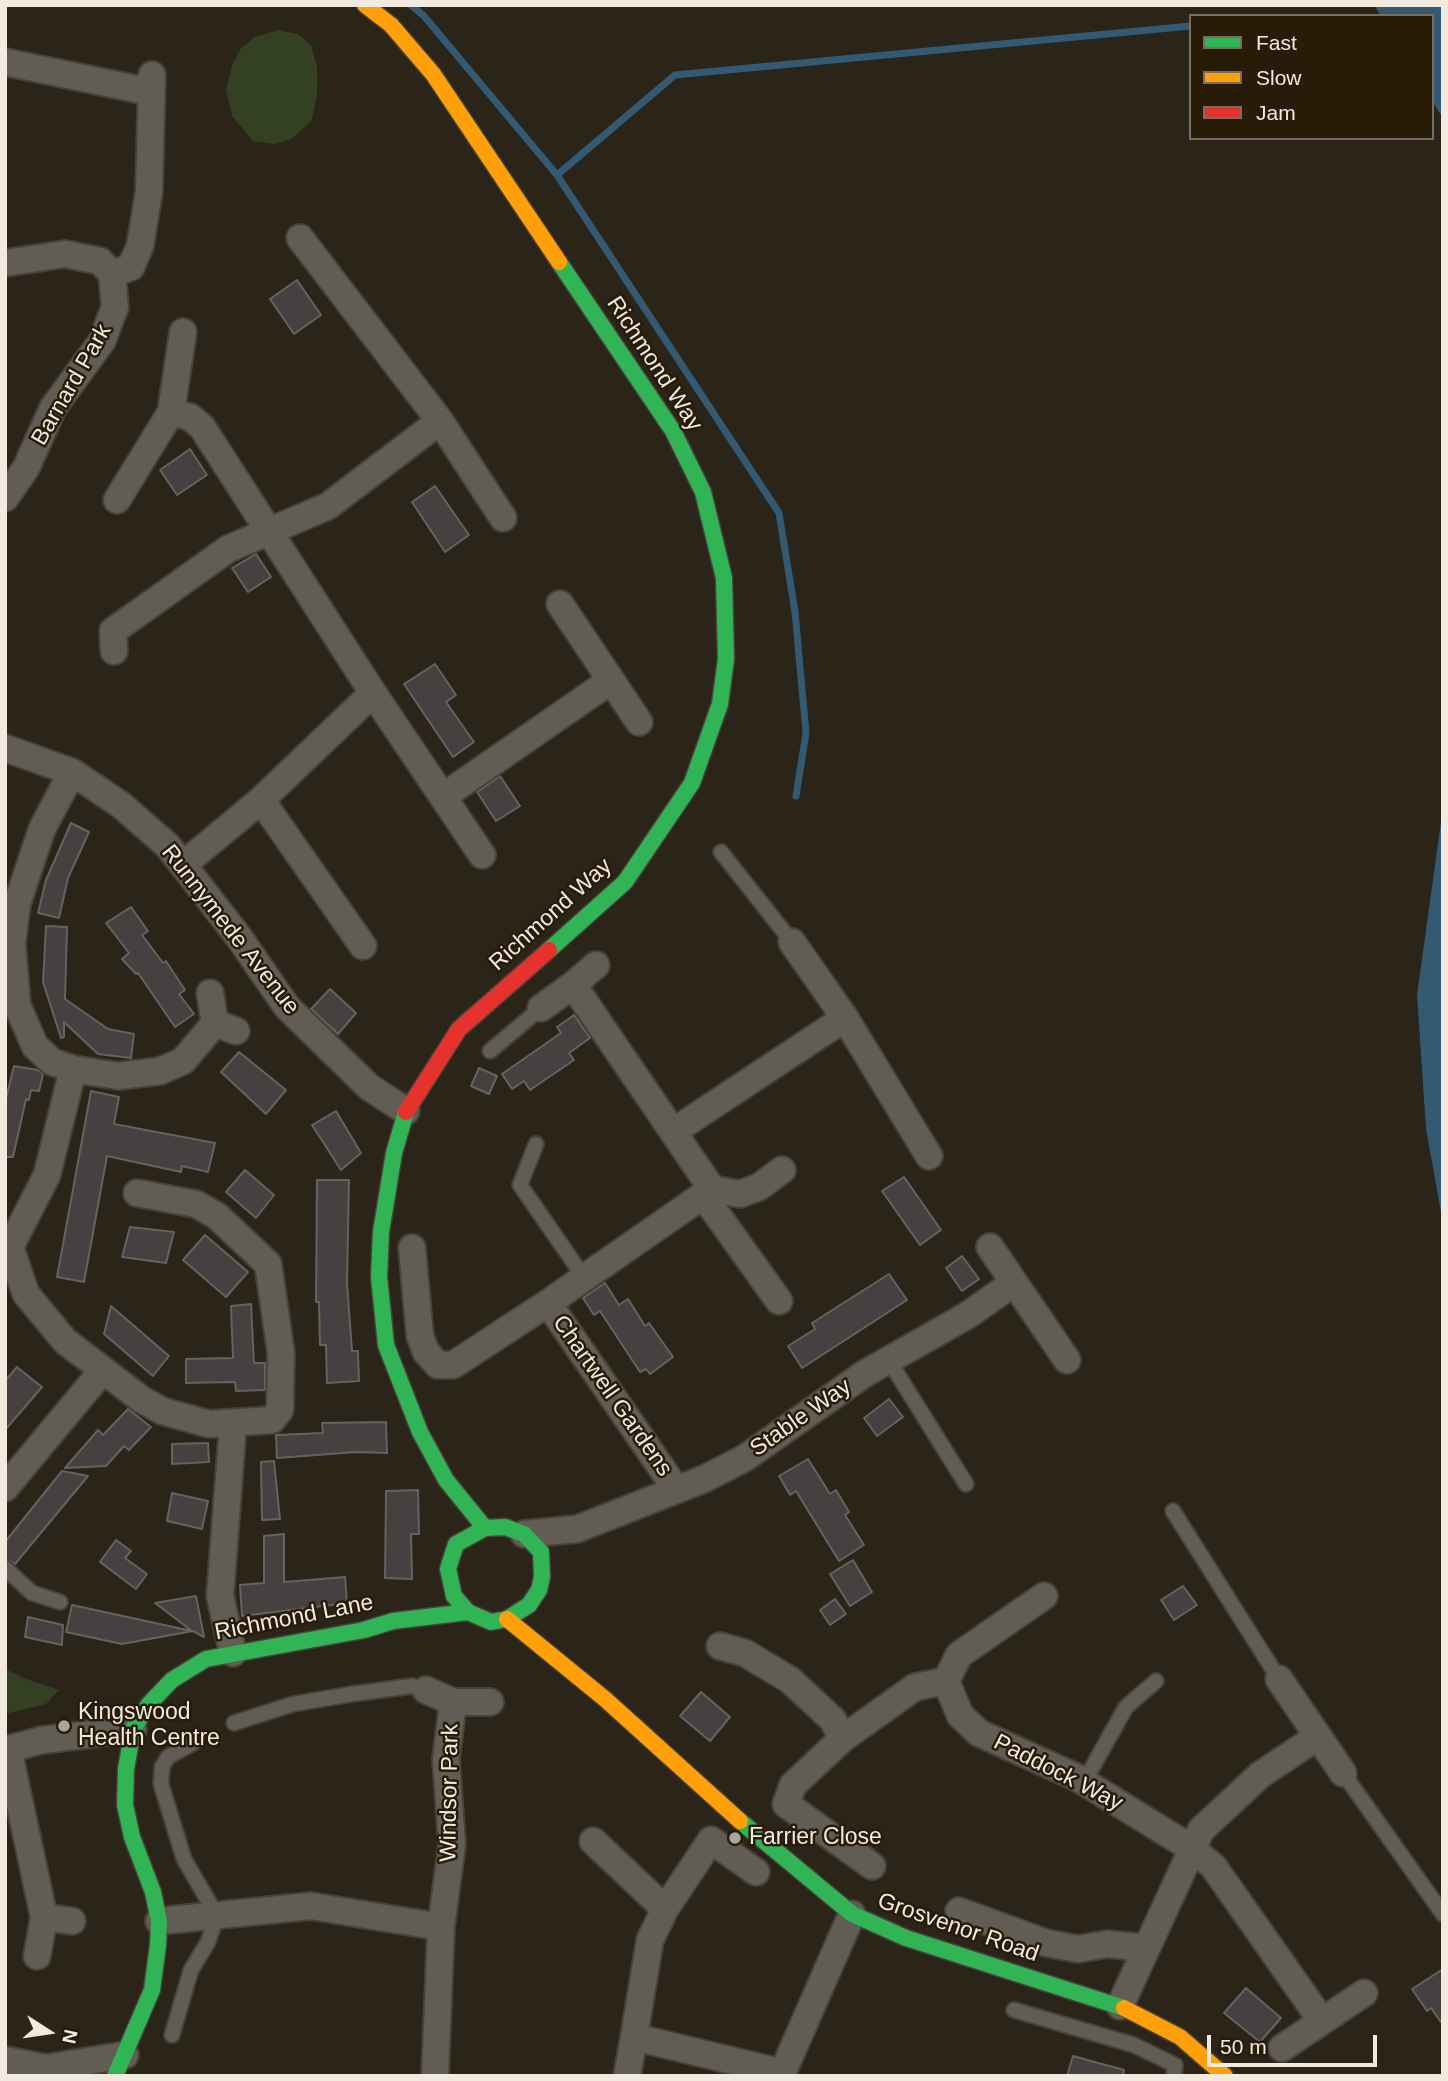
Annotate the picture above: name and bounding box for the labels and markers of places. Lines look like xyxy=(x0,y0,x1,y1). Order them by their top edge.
place label: Kingswood Health Centre xyxy=(78,1699,220,1753)
marker: Kingswood Health Centre xyxy=(56,1718,72,1734)
place label: Farrier Close xyxy=(749,1824,882,1852)
marker: Farrier Close xyxy=(727,1830,743,1846)

